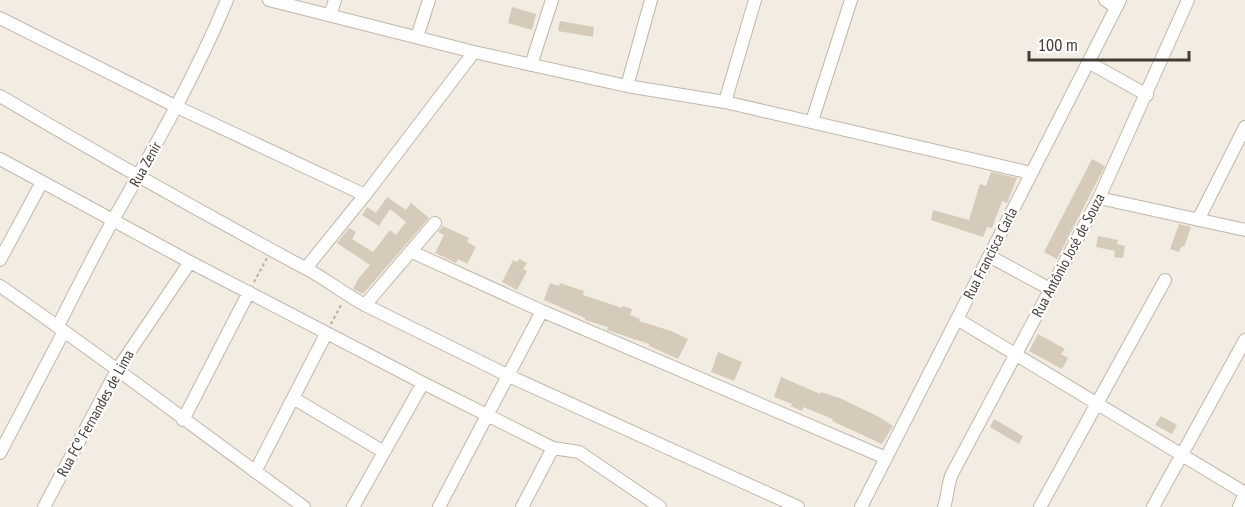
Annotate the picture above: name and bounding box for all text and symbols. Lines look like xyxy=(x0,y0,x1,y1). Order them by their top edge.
scale bar xyxy=(1029,24,1190,62)
text: 100 m xyxy=(1038,33,1078,56)
street label: Rua Zenir xyxy=(125,137,166,190)
street label: Rua Antônio José de Souza xyxy=(1027,190,1109,320)
street label: Rua Francisca Carla xyxy=(959,204,1021,302)
street label: Rua FCº Fernandes de Lima xyxy=(52,346,138,480)

